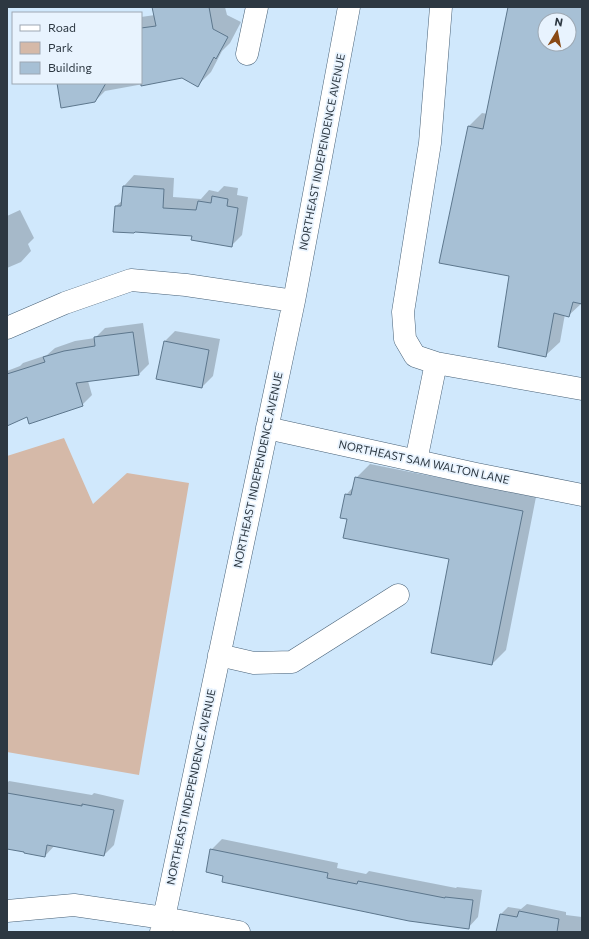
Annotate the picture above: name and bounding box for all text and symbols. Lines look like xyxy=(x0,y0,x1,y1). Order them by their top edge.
legend xyxy=(12,12,142,84)
north arrow xyxy=(537,12,577,52)
text: N xyxy=(554,15,564,29)
text: Road xyxy=(48,20,76,34)
text: Park xyxy=(48,40,74,54)
street label: NORTHEAST INDEPENDENCE AVENUE xyxy=(296,53,347,251)
text: Building xyxy=(48,60,92,74)
street label: NORTHEAST INDEPENDENCE AVENUE xyxy=(230,371,285,569)
street label: NORTHEAST SAM WALTON LANE xyxy=(338,437,511,486)
street label: NORTHEAST INDEPENDENCE AVENUE xyxy=(163,688,218,886)

